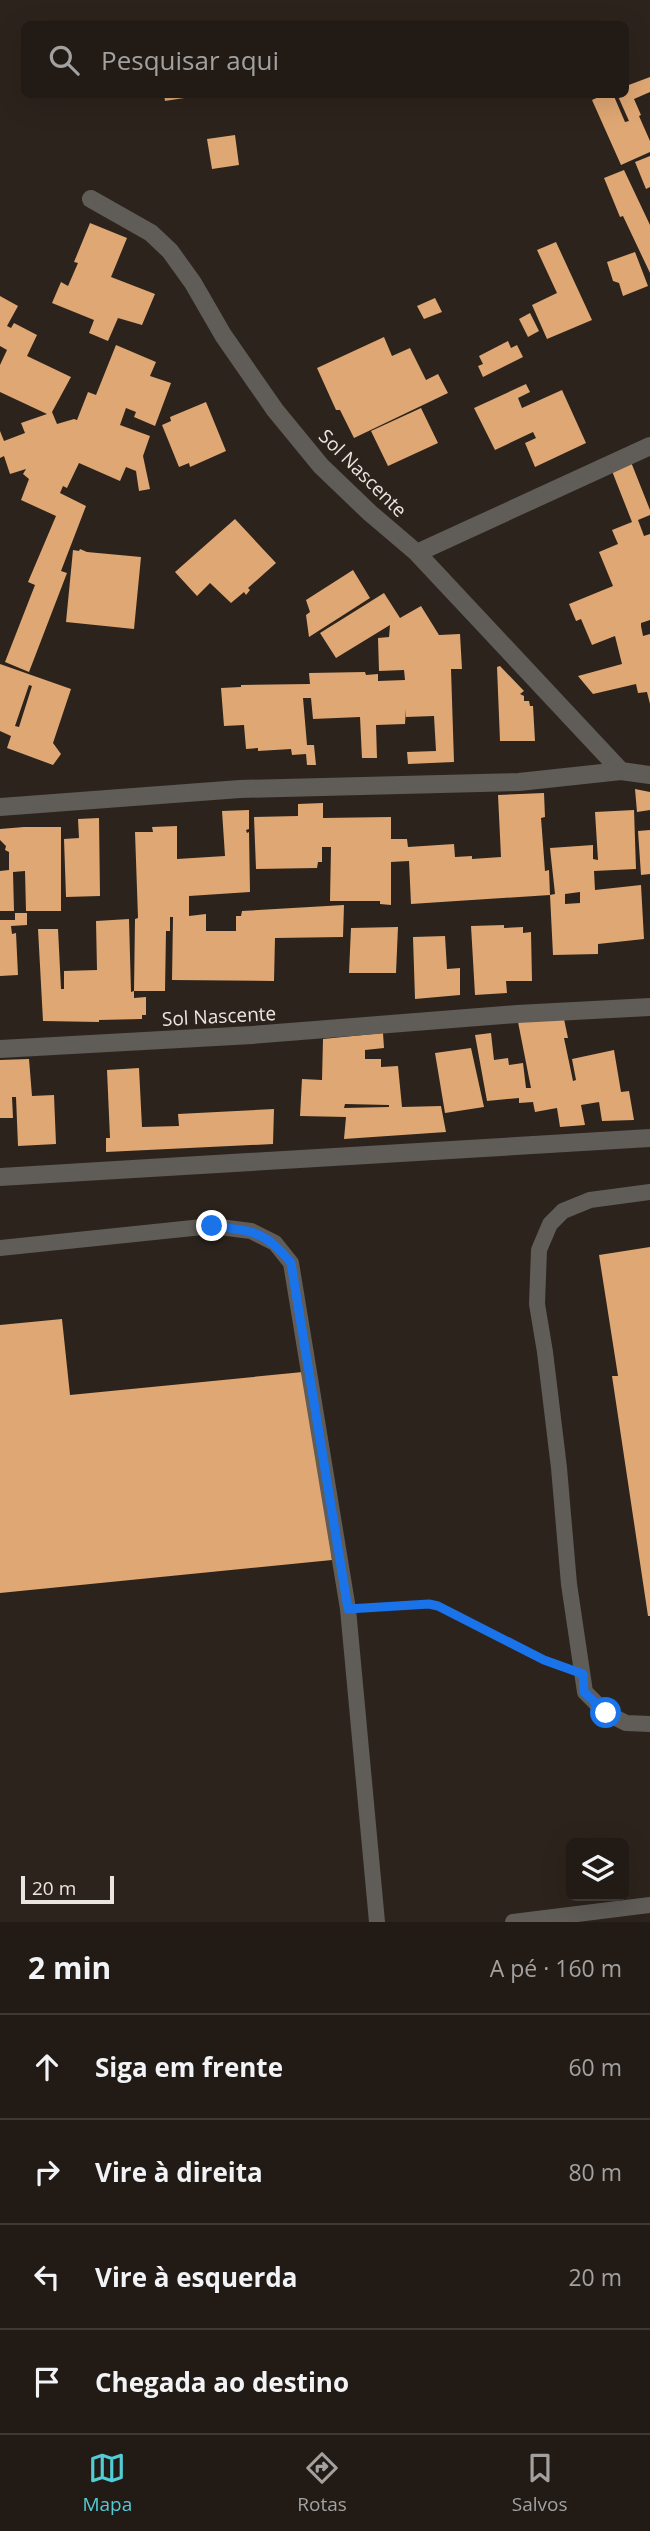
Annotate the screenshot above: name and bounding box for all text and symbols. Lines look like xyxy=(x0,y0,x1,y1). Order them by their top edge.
search box xyxy=(21,21,629,98)
icon: search xyxy=(45,41,83,79)
text: Pesquisar aqui xyxy=(101,42,279,78)
street label: Sol Nascente xyxy=(313,423,413,523)
street label: Sol Nascente xyxy=(161,1000,277,1032)
route end xyxy=(196,1210,227,1241)
route start xyxy=(590,1697,621,1728)
map controls xyxy=(566,1838,629,1901)
button: layers xyxy=(566,1838,629,1901)
scale bar xyxy=(21,1873,114,1905)
text: 20 m xyxy=(32,1875,76,1901)
text: 2 min xyxy=(28,1947,111,1988)
text: A pé · 160 m xyxy=(490,1952,622,1984)
icon: ahead xyxy=(28,2048,66,2086)
text: Siga em frente xyxy=(95,2049,283,2085)
text: 60 m xyxy=(568,2051,622,2083)
icon: right xyxy=(28,2153,66,2191)
text: Vire à direita xyxy=(95,2154,263,2190)
text: 80 m xyxy=(568,2156,622,2188)
icon: left xyxy=(28,2258,66,2296)
text: Vire à esquerda xyxy=(95,2259,297,2295)
text: 20 m xyxy=(568,2261,622,2293)
icon: arrive xyxy=(28,2363,66,2401)
text: Chegada ao destino xyxy=(95,2364,349,2400)
tab: Mapa xyxy=(82,2449,132,2517)
tab: Rotas xyxy=(297,2449,347,2517)
tab: Salvos xyxy=(512,2449,568,2517)

